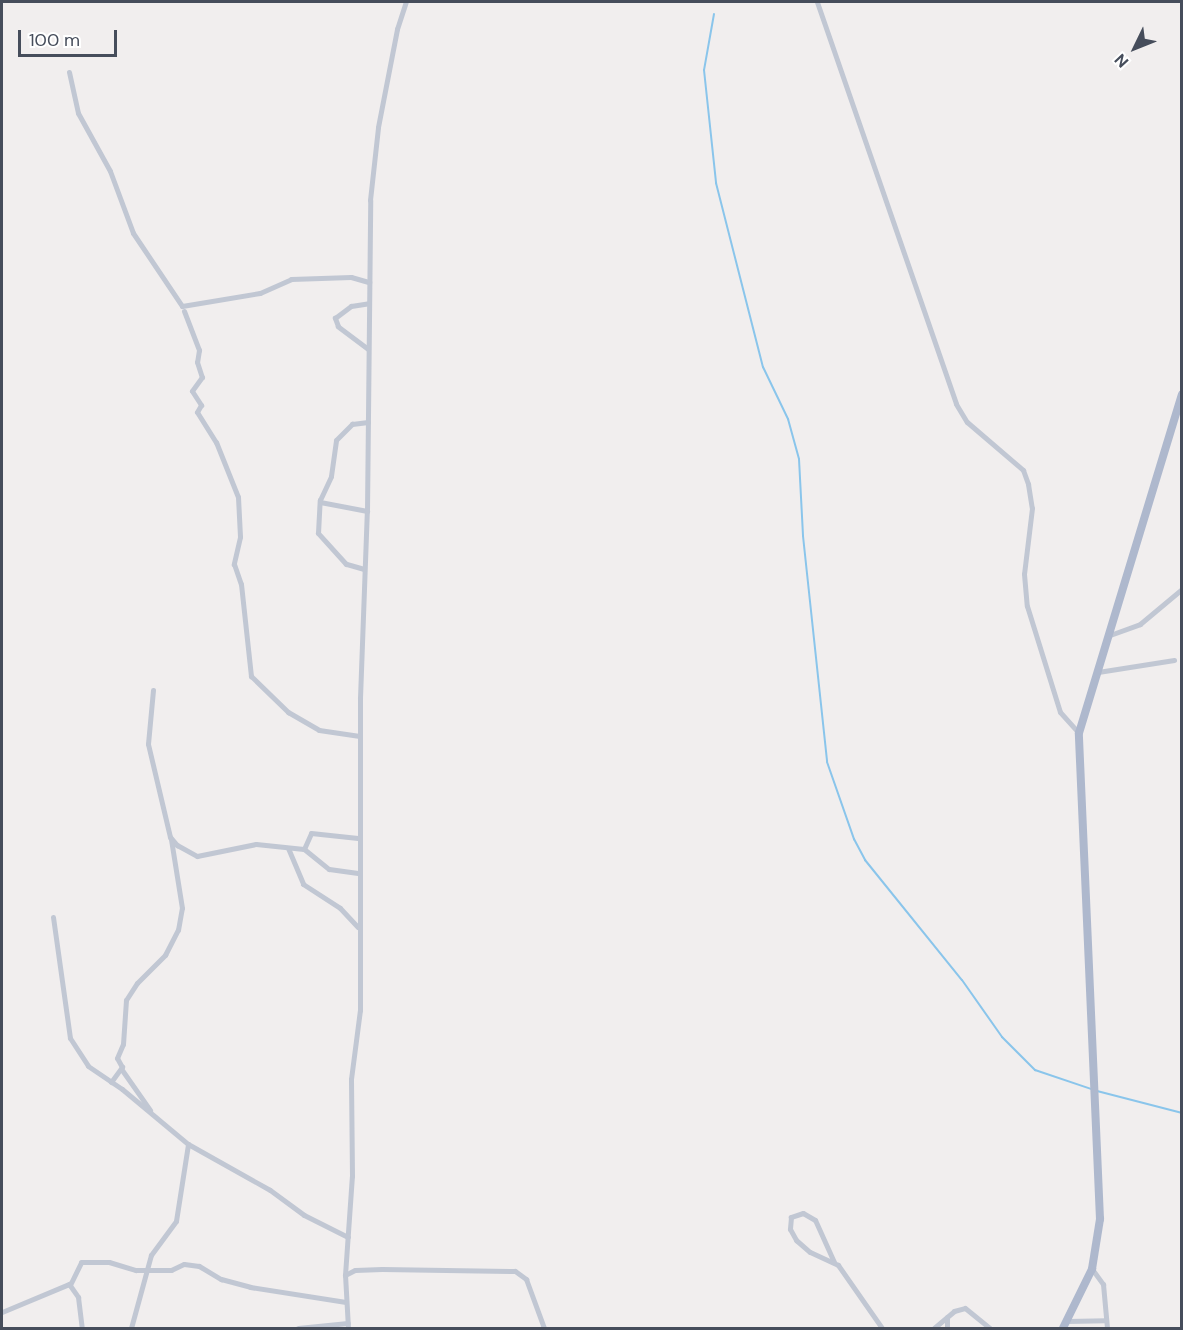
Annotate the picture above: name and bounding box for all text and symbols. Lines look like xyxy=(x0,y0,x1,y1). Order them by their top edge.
scale bar xyxy=(21,18,120,56)
north arrow xyxy=(1105,18,1165,78)
text: 100 m xyxy=(29,28,80,52)
text: N xyxy=(1110,49,1133,72)

